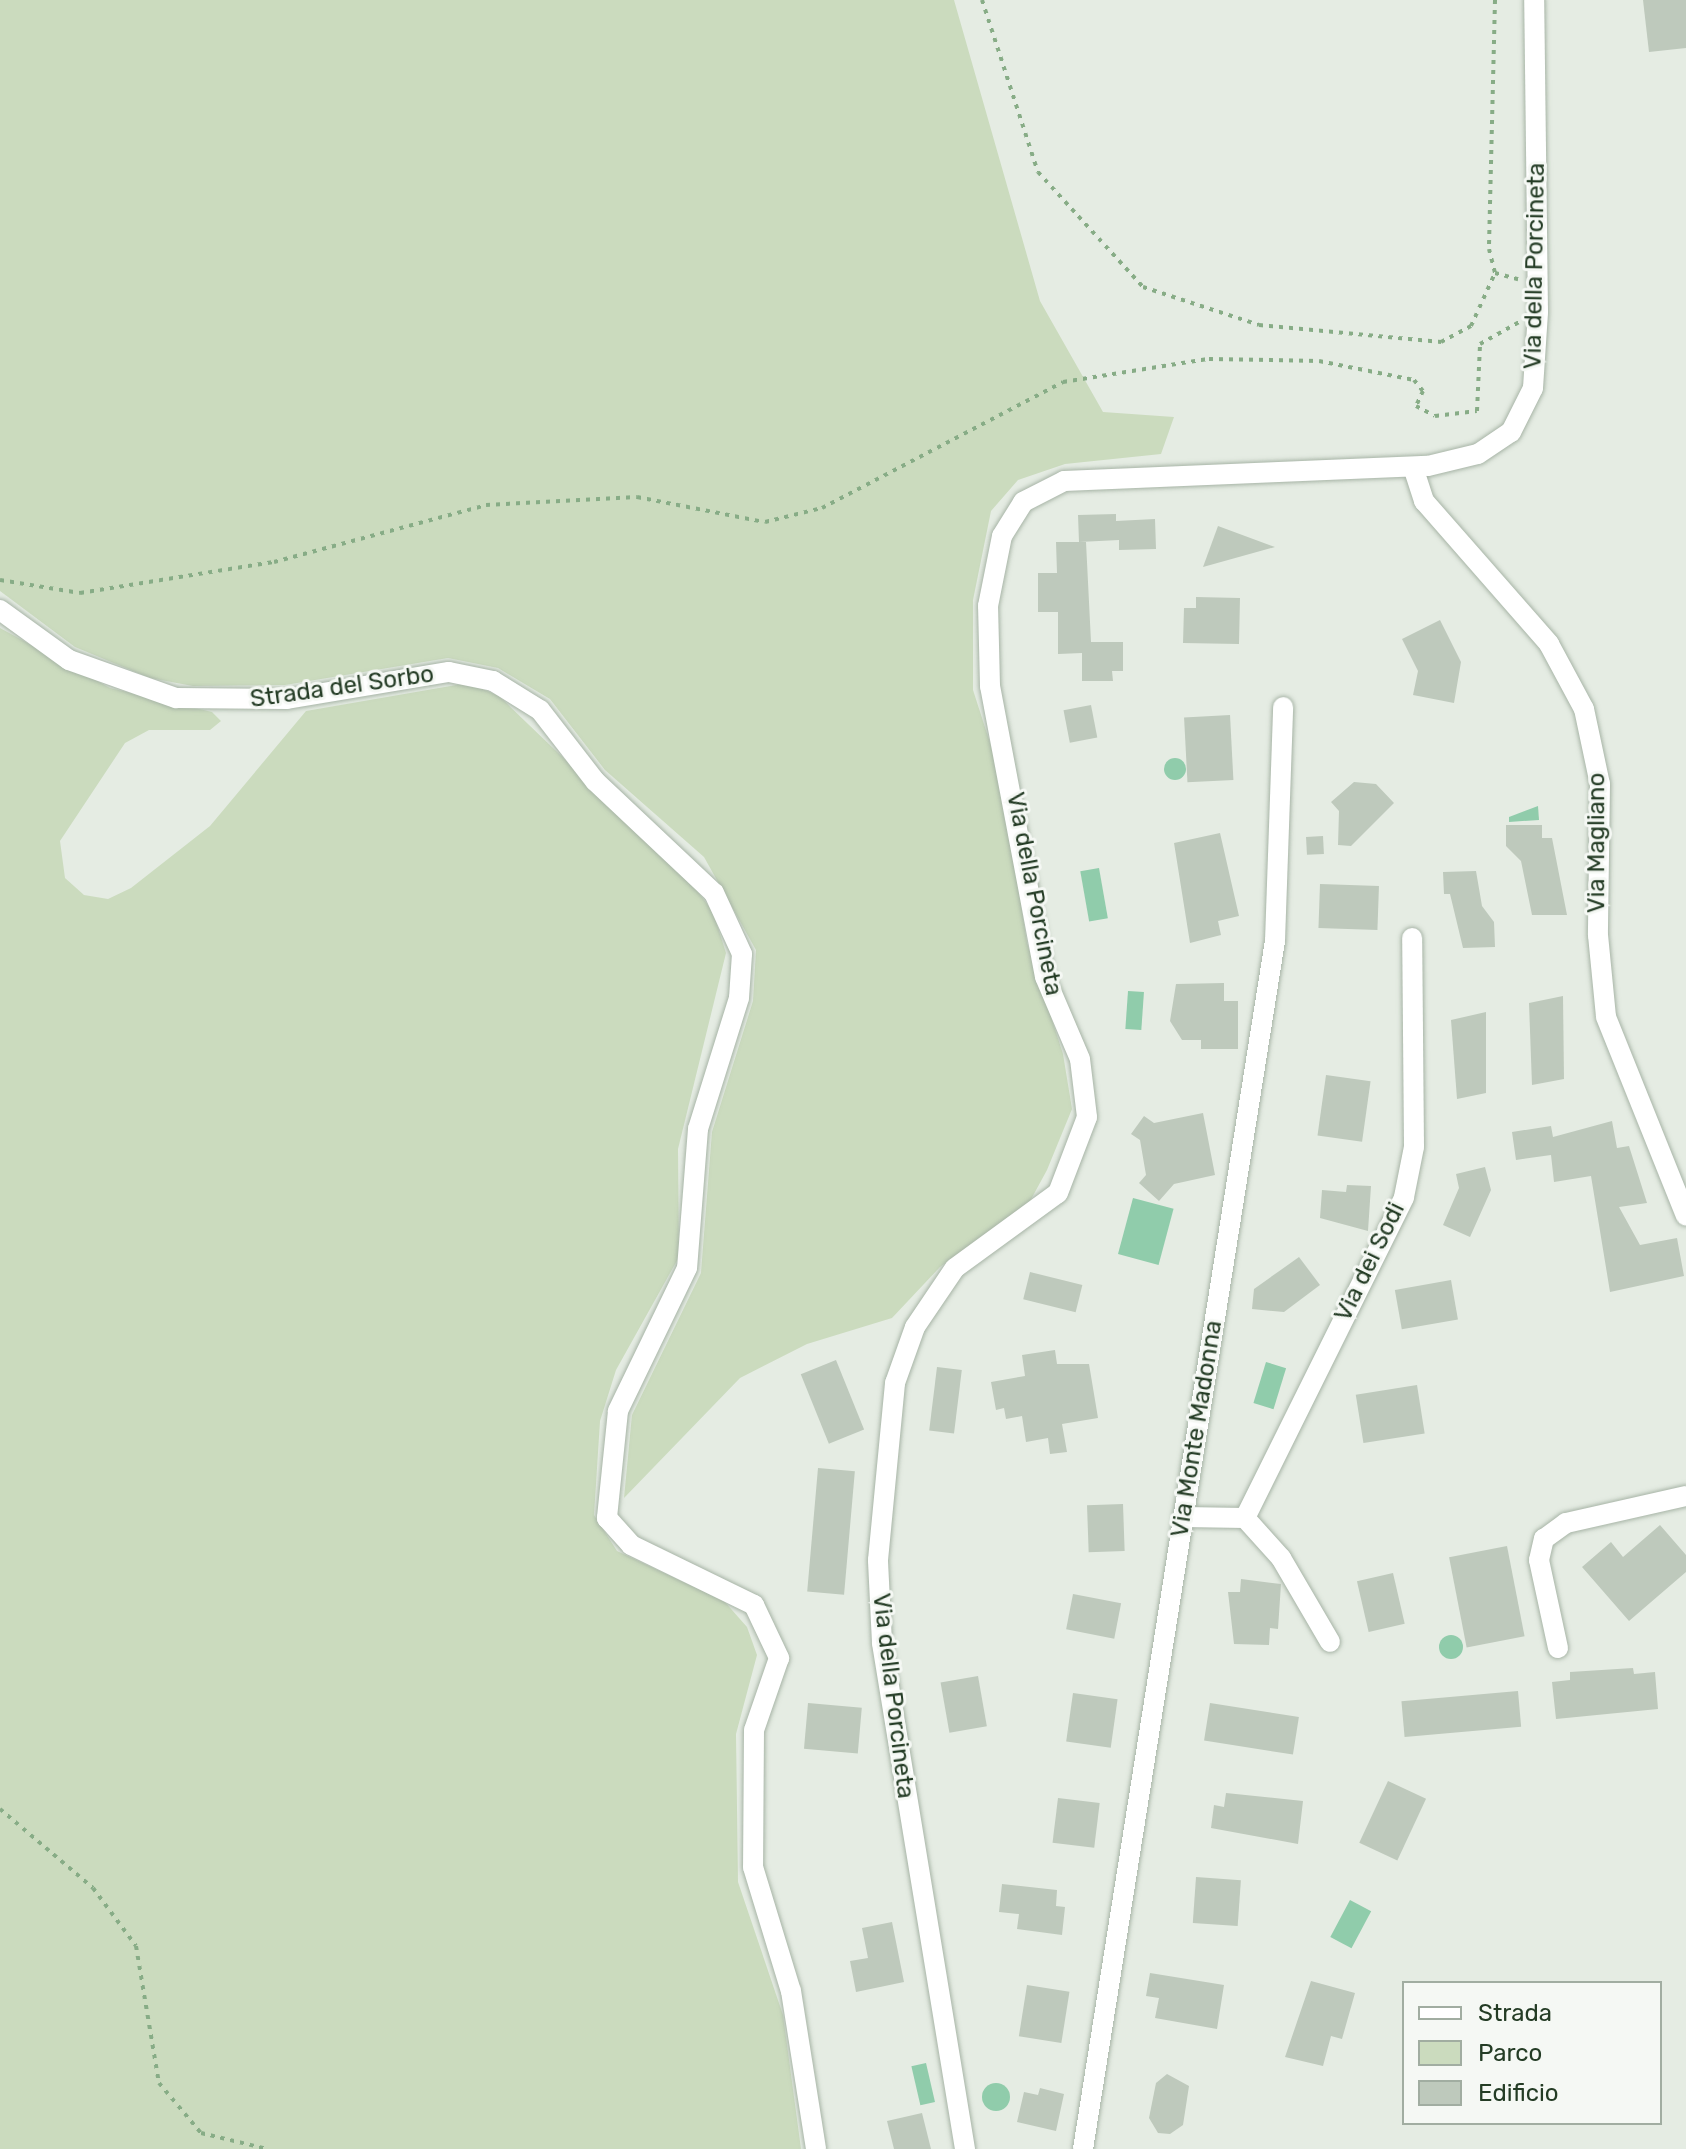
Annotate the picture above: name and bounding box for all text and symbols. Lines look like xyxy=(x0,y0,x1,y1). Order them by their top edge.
street label: Via della Porcineta xyxy=(1519,162,1551,370)
street label: Strada del Sorbo xyxy=(248,660,436,714)
street label: Via Magliano xyxy=(1583,773,1611,913)
street label: Via della Porcineta xyxy=(1000,790,1068,998)
street label: Via dei Sodi xyxy=(1329,1198,1411,1326)
street label: Via Monte Madonna xyxy=(1166,1319,1228,1539)
street label: Via della Porcineta xyxy=(866,1592,920,1800)
legend xyxy=(1402,1981,1662,2125)
text: Strada xyxy=(1478,1999,1552,2027)
text: Parco xyxy=(1478,2039,1542,2067)
text: Edificio xyxy=(1478,2079,1559,2107)

